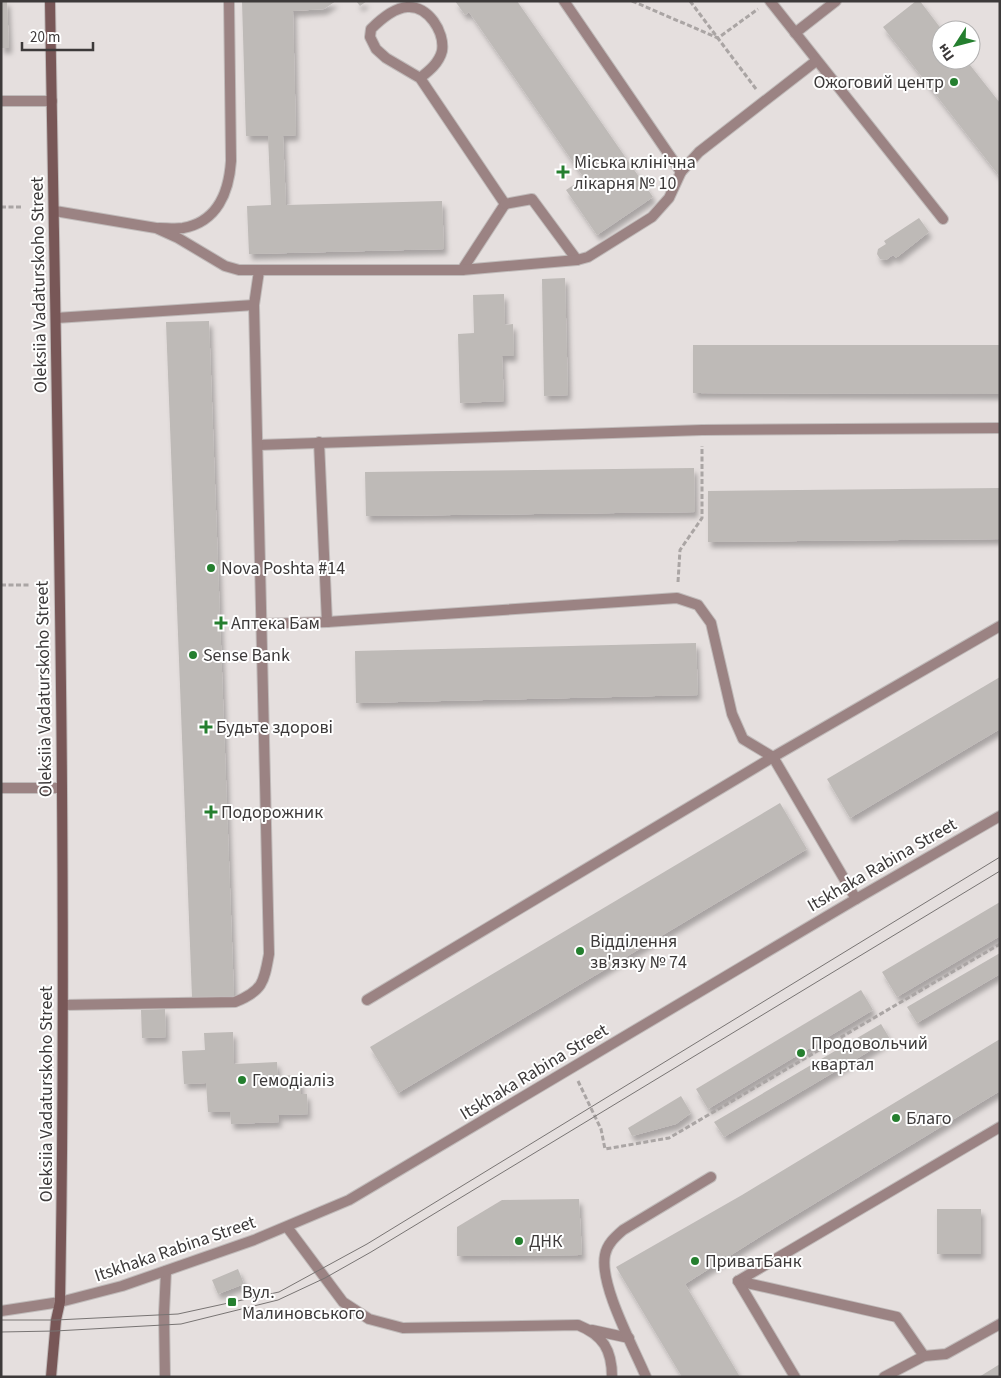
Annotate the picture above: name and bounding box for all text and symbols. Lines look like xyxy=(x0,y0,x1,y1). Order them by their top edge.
scale bar xyxy=(22,20,94,52)
north arrow xyxy=(931,20,981,70)
text: 20 m xyxy=(30,27,60,48)
text: Пн xyxy=(933,39,960,65)
place label: Ожоговий центр xyxy=(813,70,944,95)
marker: Ожоговий центр xyxy=(948,76,960,88)
place label: Міська клінічна лікарня № 10 xyxy=(574,150,696,196)
marker: Міська клінічна лікарня № 10 xyxy=(556,165,570,179)
street label: Oleksiia Vadaturskoho Street xyxy=(25,177,53,393)
place label: Nova Poshta #14 xyxy=(221,556,345,581)
marker: Nova Poshta #14 xyxy=(205,562,217,574)
street label: Oleksiia Vadaturskoho Street xyxy=(30,581,58,797)
place label: Аптека Бам xyxy=(231,611,320,636)
marker: Аптека Бам xyxy=(215,617,227,629)
place label: Sense Bank xyxy=(203,643,290,668)
marker: Sense Bank xyxy=(187,649,199,661)
place label: Будьте здорові xyxy=(216,715,333,740)
marker: Будьте здорові xyxy=(200,721,212,733)
place label: Подорожник xyxy=(221,800,323,825)
marker: Подорожник xyxy=(205,806,217,818)
street label: Itskhaka Rabina Street xyxy=(803,812,961,918)
place label: Відділення зв'язку № 74 xyxy=(590,929,687,975)
marker: Відділення зв'язку № 74 xyxy=(574,945,586,957)
street label: Oleksiia Vadaturskoho Street xyxy=(34,986,59,1202)
street label: Itskhaka Rabina Street xyxy=(455,1018,613,1126)
place label: Продовольчий квартал xyxy=(811,1031,928,1077)
marker: Продовольчий квартал xyxy=(795,1047,807,1059)
place label: Гемодіаліз xyxy=(252,1068,334,1093)
marker: Гемодіаліз xyxy=(236,1074,248,1086)
place label: Благо xyxy=(906,1106,951,1131)
marker: Благо xyxy=(890,1112,902,1124)
street label: Itskhaka Rabina Street xyxy=(91,1210,259,1288)
place label: ДНК xyxy=(529,1229,563,1254)
marker: ДНК xyxy=(513,1235,525,1247)
place label: ПриватБанк xyxy=(705,1249,802,1274)
marker: ПриватБанк xyxy=(689,1255,701,1267)
place label: Вул. Малиновського xyxy=(242,1280,365,1326)
marker: Вул. Малиновського xyxy=(226,1296,238,1308)

